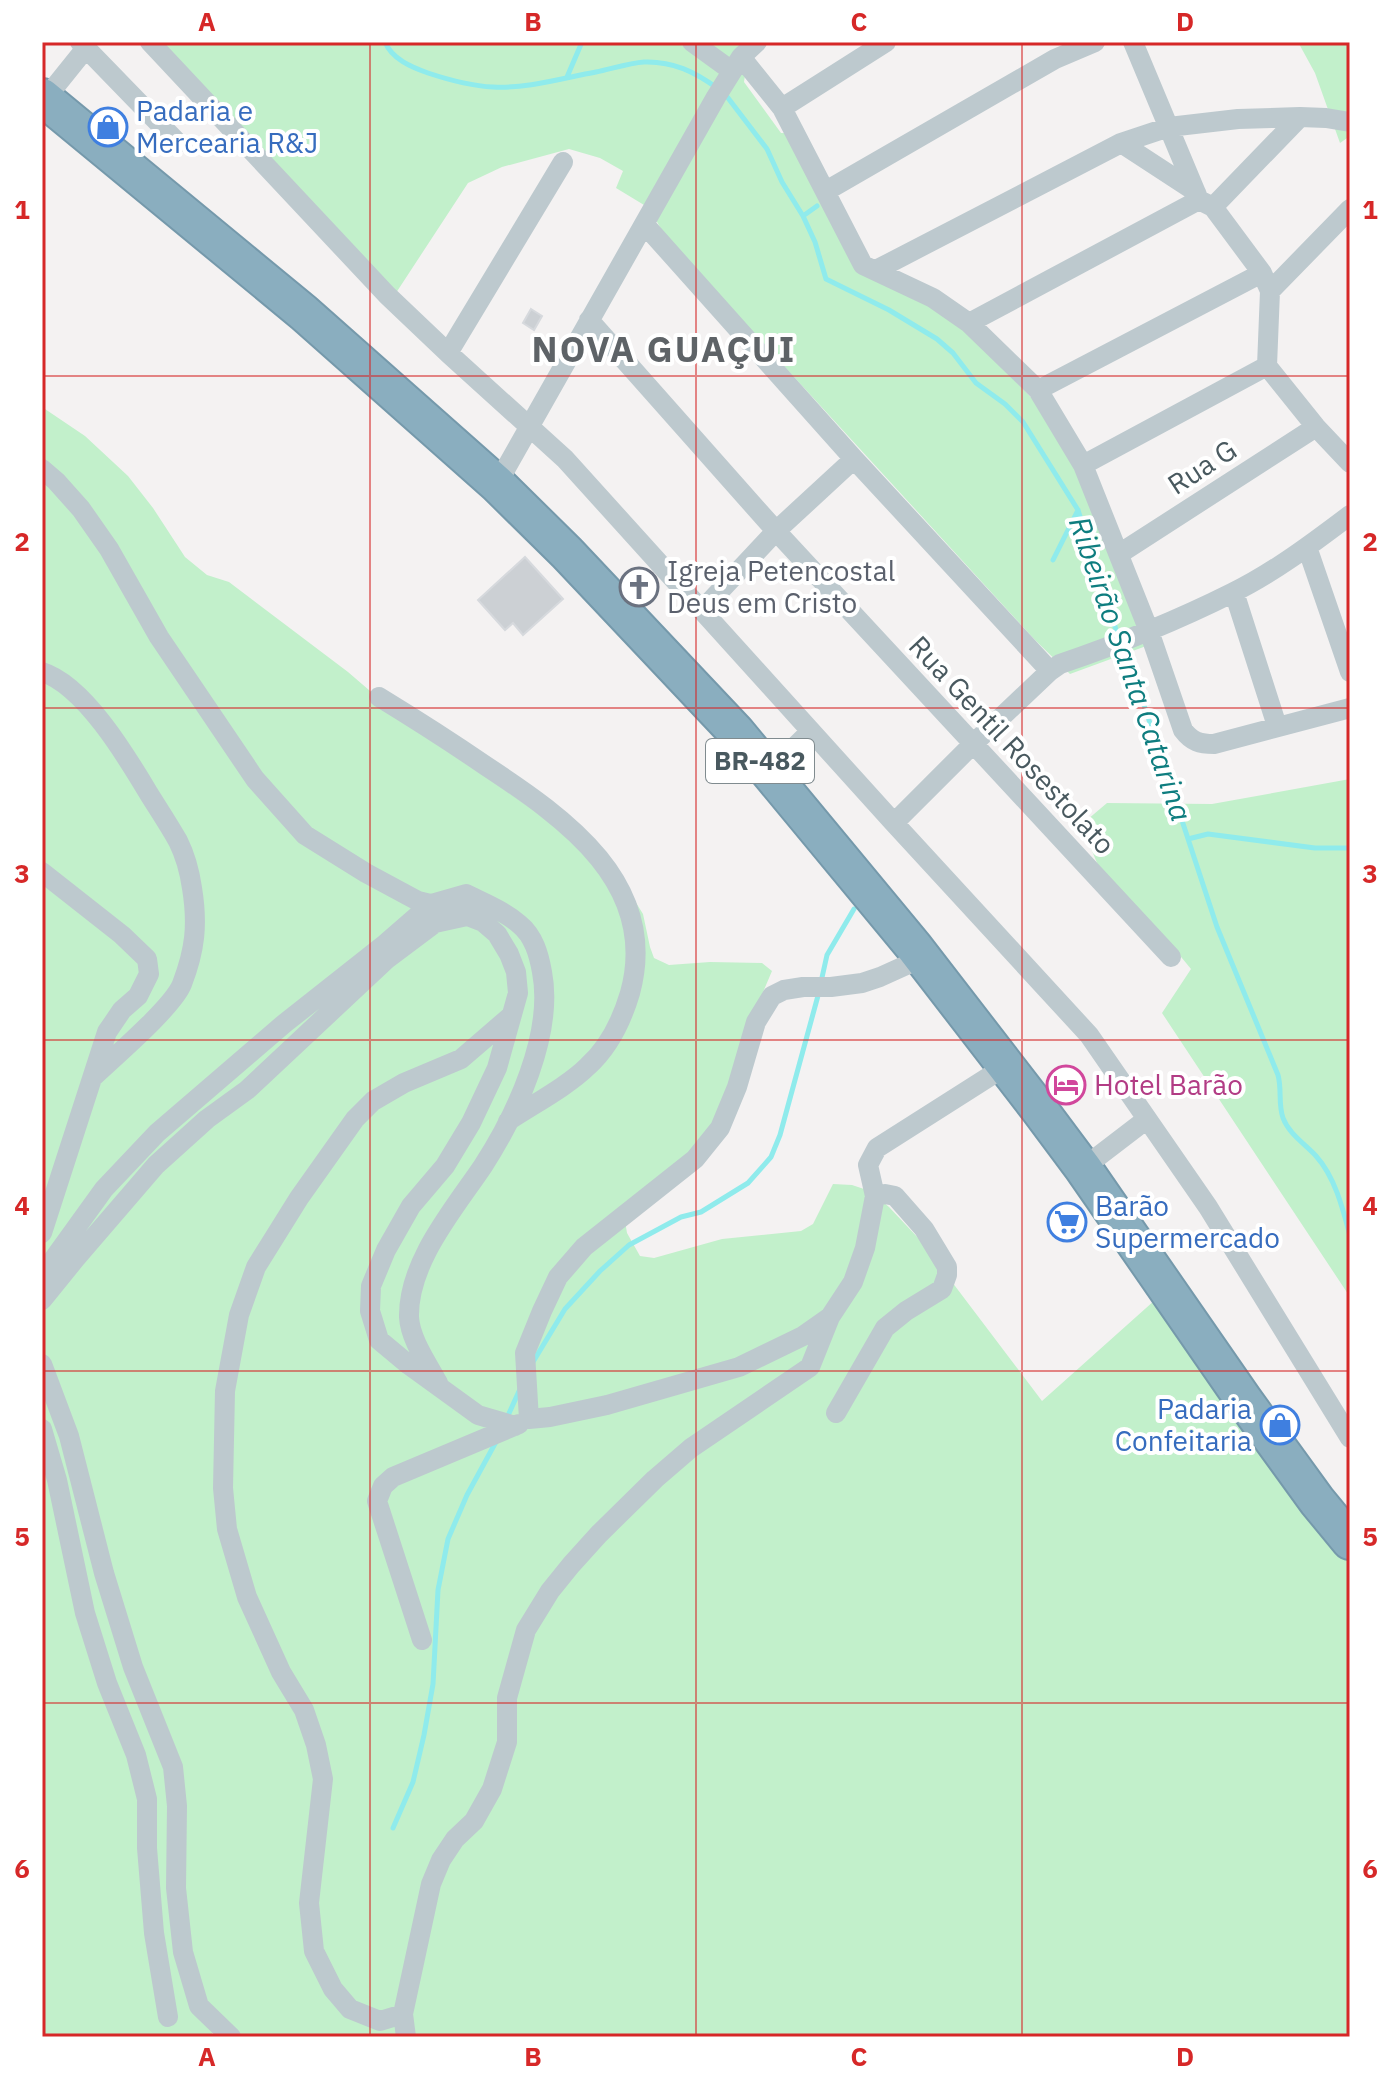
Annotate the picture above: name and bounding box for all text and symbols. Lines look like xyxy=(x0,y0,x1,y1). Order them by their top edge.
text: A xyxy=(198,4,216,38)
text: B xyxy=(524,4,542,38)
text: C xyxy=(851,4,868,38)
text: D xyxy=(1176,4,1194,38)
place label: Padaria e Mercearia R&J xyxy=(136,92,318,161)
shop icon: Padaria e Mercearia R&J xyxy=(87,106,129,148)
text: 1 xyxy=(14,192,30,226)
text: 1 xyxy=(1362,192,1378,226)
district label: NOVA GUAÇUI xyxy=(532,325,796,372)
street label: Rua G xyxy=(1160,431,1243,502)
water label: Ribeirão Santa Catarina xyxy=(1061,511,1202,826)
text: 2 xyxy=(14,524,30,558)
text: 2 xyxy=(1362,524,1378,558)
place label: Igreja Petencostal Deus em Cristo xyxy=(667,552,895,621)
church icon: Igreja Petencostal Deus em Cristo xyxy=(618,566,660,608)
street label: Rua Gentil Rosestolato xyxy=(901,627,1123,862)
road number: BR-482 xyxy=(706,739,814,783)
text: 3 xyxy=(14,856,30,890)
text: 3 xyxy=(1362,856,1378,890)
hotel icon: Hotel Barão xyxy=(1045,1064,1087,1106)
place label: Hotel Barão xyxy=(1094,1066,1243,1103)
place label: Barão Supermercado xyxy=(1095,1187,1280,1256)
text: 4 xyxy=(14,1188,30,1222)
text: 4 xyxy=(1362,1188,1378,1222)
supermarket icon: Barão Supermercado xyxy=(1046,1201,1088,1243)
place label: Padaria Confeitaria xyxy=(1115,1390,1252,1459)
shop icon: Padaria Confeitaria xyxy=(1259,1404,1301,1446)
text: 5 xyxy=(14,1519,30,1553)
text: 5 xyxy=(1362,1519,1378,1553)
text: 6 xyxy=(14,1851,30,1885)
text: 6 xyxy=(1362,1851,1378,1885)
text: A xyxy=(198,2039,216,2073)
text: B xyxy=(524,2039,542,2073)
text: C xyxy=(851,2039,868,2073)
text: D xyxy=(1176,2039,1194,2073)

